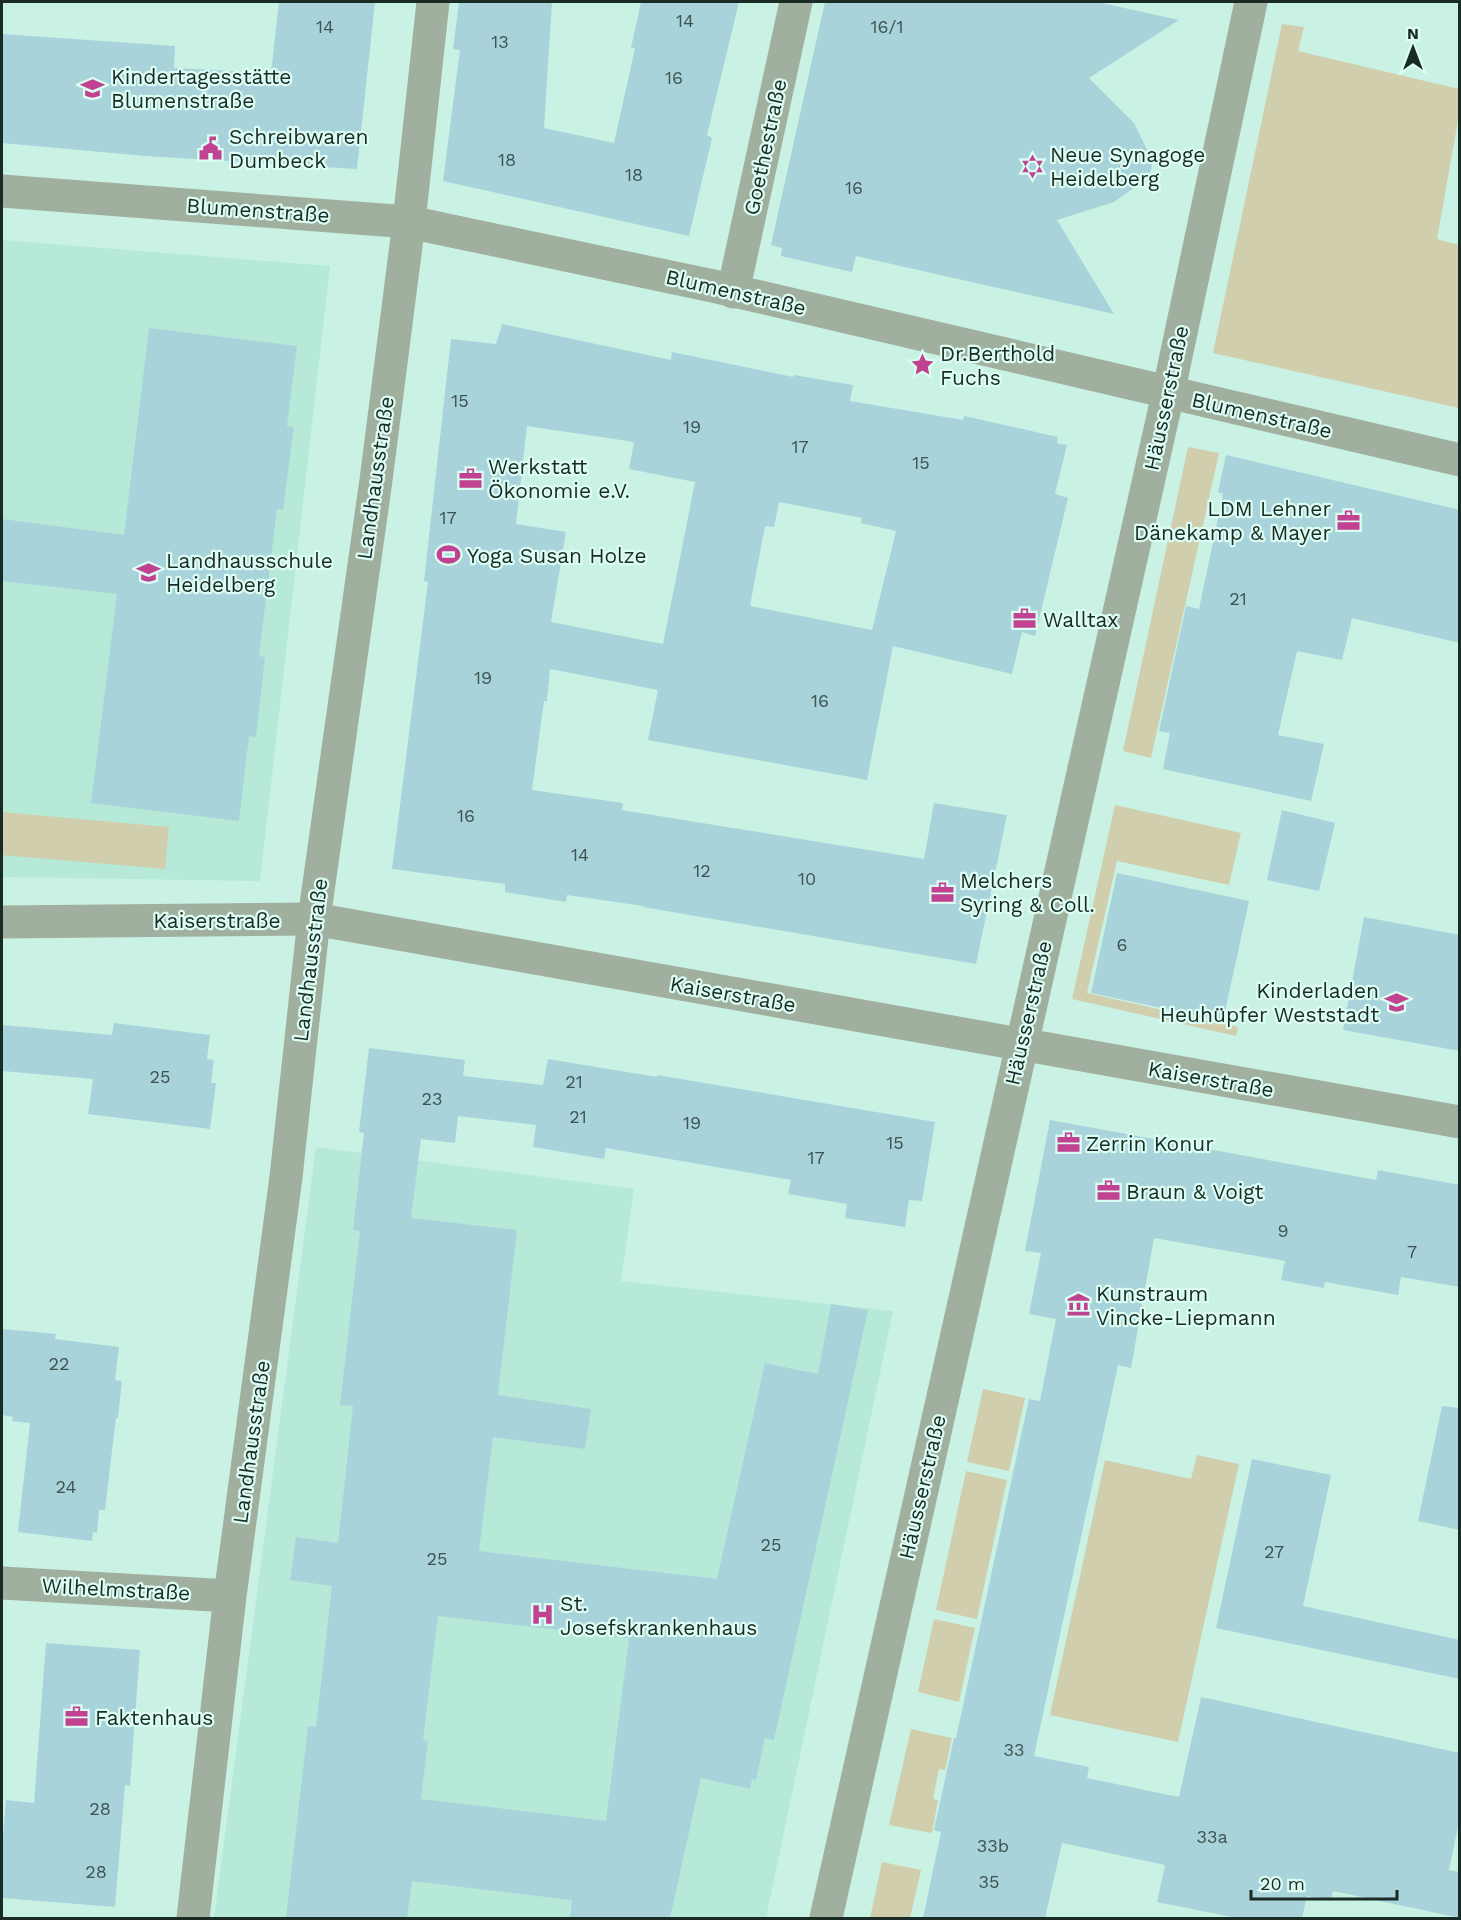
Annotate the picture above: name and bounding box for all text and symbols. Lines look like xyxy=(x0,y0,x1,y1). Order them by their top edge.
house number: 14 xyxy=(676,10,694,31)
house number: 14 xyxy=(316,16,334,37)
house number: 16/1 xyxy=(871,16,903,37)
north arrow xyxy=(1383,18,1443,78)
text: N xyxy=(1407,24,1419,43)
house number: 13 xyxy=(491,31,509,52)
place label: Kindertagesstätte Blumenstraße xyxy=(111,64,291,113)
house number: 16 xyxy=(665,67,683,88)
school or university icon: Kindertagesstätte Blumenstraße xyxy=(80,75,106,101)
street label: Goethestraße xyxy=(738,77,792,217)
place label: Schreibwaren Dumbeck xyxy=(229,124,369,173)
public building icon: Schreibwaren Dumbeck xyxy=(198,135,224,161)
place label: Neue Synagoge Heidelberg xyxy=(1050,142,1205,191)
house number: 18 xyxy=(498,149,516,170)
synagogue icon: Neue Synagoge Heidelberg xyxy=(1019,153,1045,179)
house number: 18 xyxy=(625,164,643,185)
house number: 16 xyxy=(845,177,863,198)
street label: Blumenstraße xyxy=(186,193,330,227)
street label: Blumenstraße xyxy=(663,264,809,320)
street label: Häusserstraße xyxy=(1138,323,1194,473)
place label: Dr.Berthold Fuchs xyxy=(940,341,1055,390)
place icon: Dr.Berthold Fuchs xyxy=(909,352,935,378)
street label: Blumenstraße xyxy=(1189,387,1335,443)
house number: 15 xyxy=(451,390,469,411)
street label: Landhausstraße xyxy=(351,395,399,561)
house number: 19 xyxy=(683,416,701,437)
house number: 17 xyxy=(791,436,809,457)
house number: 15 xyxy=(912,452,930,473)
place label: Werkstatt Ökonomie e.V. xyxy=(488,454,630,503)
office icon: Werkstatt Ökonomie e.V. xyxy=(457,465,483,491)
place label: LDM Lehner Dänekamp & Mayer xyxy=(1134,496,1331,545)
house number: 17 xyxy=(439,507,457,528)
office icon: LDM Lehner Dänekamp & Mayer xyxy=(1336,507,1362,533)
sports icon: Yoga Susan Holze xyxy=(436,542,462,568)
place label: Yoga Susan Holze xyxy=(467,543,647,568)
place label: Landhausschule Heidelberg xyxy=(166,548,333,597)
school or university icon: Landhausschule Heidelberg xyxy=(135,559,161,585)
house number: 21 xyxy=(1229,588,1247,609)
office icon: Walltax xyxy=(1012,606,1038,632)
place label: Walltax xyxy=(1043,607,1119,632)
house number: 19 xyxy=(474,667,492,688)
house number: 16 xyxy=(811,690,829,711)
house number: 16 xyxy=(457,805,475,826)
house number: 14 xyxy=(571,844,589,865)
house number: 12 xyxy=(693,860,711,881)
house number: 10 xyxy=(798,868,816,889)
place label: Melchers Syring & Coll. xyxy=(960,868,1095,917)
street label: Landhausstraße xyxy=(288,877,332,1043)
office icon: Melchers Syring & Coll. xyxy=(929,879,955,905)
street label: Kaiserstraße xyxy=(153,908,281,933)
house number: 6 xyxy=(1117,934,1127,955)
street label: Häusserstraße xyxy=(999,938,1057,1088)
street label: Kaiserstraße xyxy=(668,971,798,1017)
place label: Kinderladen Heuhüpfer Weststadt xyxy=(1160,978,1379,1027)
school or university icon: Kinderladen Heuhüpfer Weststadt xyxy=(1384,989,1410,1015)
street label: Kaiserstraße xyxy=(1146,1056,1276,1102)
house number: 25 xyxy=(150,1066,170,1087)
house number: 21 xyxy=(565,1071,583,1092)
house number: 23 xyxy=(422,1088,443,1109)
house number: 21 xyxy=(569,1106,587,1127)
house number: 19 xyxy=(683,1112,701,1133)
office icon: Zerrin Konur xyxy=(1055,1130,1081,1156)
place label: Zerrin Konur xyxy=(1086,1131,1214,1156)
house number: 15 xyxy=(886,1132,904,1153)
house number: 17 xyxy=(807,1147,825,1168)
office icon: Braun & Voigt xyxy=(1095,1178,1121,1204)
place label: Braun & Voigt xyxy=(1126,1179,1264,1204)
house number: 9 xyxy=(1277,1220,1289,1241)
house number: 7 xyxy=(1407,1241,1417,1262)
place label: Kunstraum Vincke-Liepmann xyxy=(1096,1281,1276,1330)
museum icon: Kunstraum Vincke-Liepmann xyxy=(1065,1292,1091,1318)
house number: 22 xyxy=(49,1353,70,1374)
street label: Landhausstraße xyxy=(227,1359,275,1525)
street label: Häusserstraße xyxy=(893,1412,951,1562)
house number: 24 xyxy=(56,1476,76,1497)
house number: 25 xyxy=(761,1534,781,1555)
house number: 27 xyxy=(1264,1541,1284,1562)
house number: 25 xyxy=(427,1548,447,1569)
street label: Wilhelmstraße xyxy=(41,1573,191,1605)
place label: St. Josefskrankenhaus xyxy=(560,1591,757,1640)
hospital icon: St. Josefskrankenhaus xyxy=(529,1602,555,1628)
office icon: Faktenhaus xyxy=(64,1704,90,1730)
place label: Faktenhaus xyxy=(95,1705,213,1730)
house number: 33 xyxy=(1004,1739,1025,1760)
house number: 28 xyxy=(89,1798,111,1819)
house number: 33a xyxy=(1196,1826,1228,1847)
house number: 33b xyxy=(977,1835,1009,1856)
house number: 28 xyxy=(85,1861,107,1882)
scale bar xyxy=(1251,1863,1396,1901)
house number: 35 xyxy=(979,1871,999,1892)
text: 20 m xyxy=(1260,1873,1305,1894)

